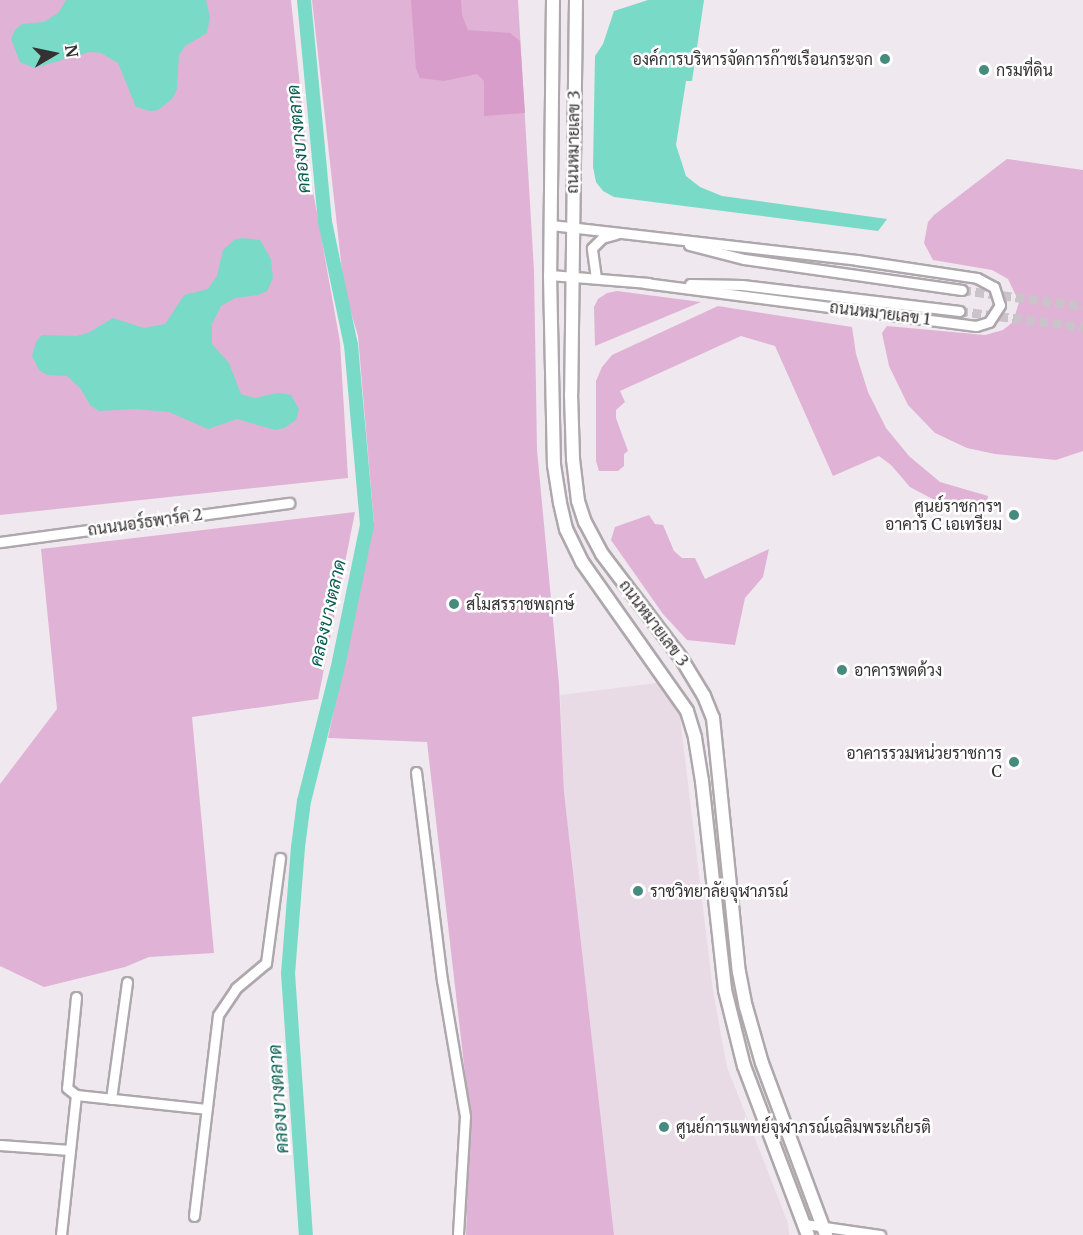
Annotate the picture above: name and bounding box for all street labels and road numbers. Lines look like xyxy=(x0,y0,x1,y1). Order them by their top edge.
street label: ถนนหมายเลข 3 xyxy=(563,90,583,194)
street label: ถนนหมายเลข 1 xyxy=(829,297,931,329)
street label: ถนนนอร์ธพาร์ค 2 xyxy=(86,504,204,540)
street label: ถนนหมายเลข 3 xyxy=(615,576,693,670)

